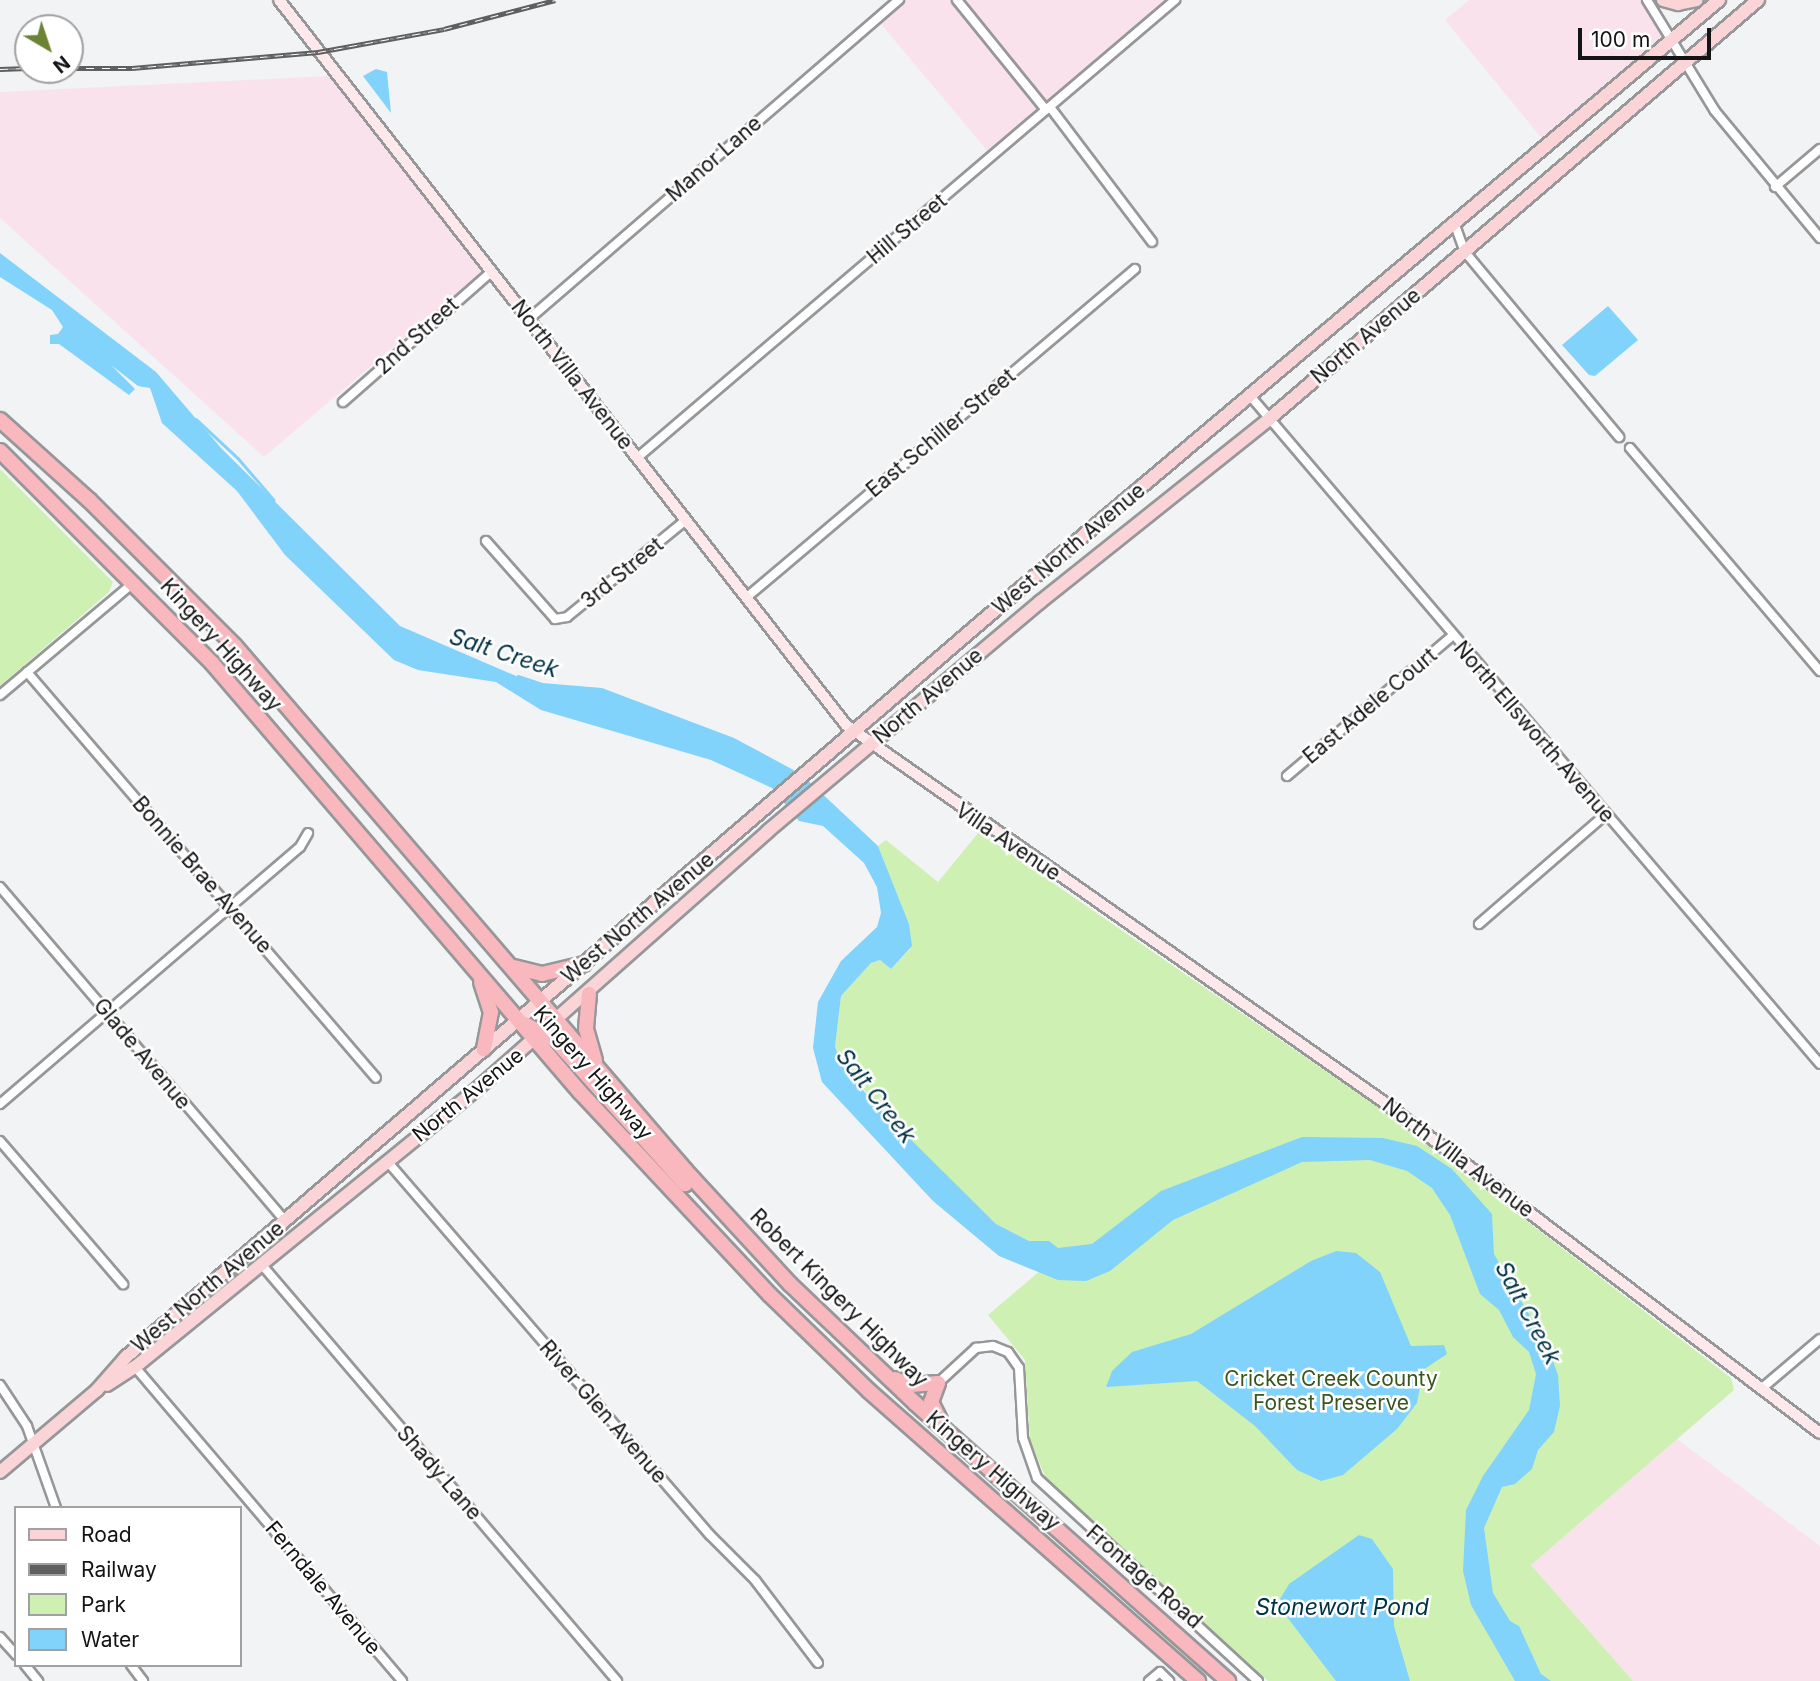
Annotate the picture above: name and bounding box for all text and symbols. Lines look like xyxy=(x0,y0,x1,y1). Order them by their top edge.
north arrow xyxy=(14,14,84,84)
scale bar xyxy=(1582,14,1715,58)
text: 100 m xyxy=(1591,27,1650,52)
text: N xyxy=(48,51,74,78)
street label: Manor Lane xyxy=(661,111,767,207)
street label: Hill Street xyxy=(862,188,952,270)
street label: North Avenue xyxy=(1306,283,1426,389)
street label: 2nd Street xyxy=(370,292,464,380)
street label: North Villa Avenue xyxy=(506,295,638,455)
street label: East Schiller Street xyxy=(861,363,1021,503)
street label: West North Avenue xyxy=(988,478,1150,620)
street label: 3rd Street xyxy=(576,532,668,614)
street label: Kingery Highway xyxy=(155,574,287,716)
water label: Salt Creek xyxy=(446,622,562,684)
street label: North Ellsworth Avenue xyxy=(1448,636,1620,828)
street label: North Avenue xyxy=(868,643,988,749)
street label: East Adele Court xyxy=(1298,643,1442,769)
street label: Bonnie Brae Avenue xyxy=(127,791,277,959)
street label: Villa Avenue xyxy=(951,798,1065,886)
street label: West North Avenue xyxy=(557,847,719,989)
street label: Glade Avenue xyxy=(88,993,196,1115)
street label: Kingery Highway xyxy=(528,1001,658,1145)
street label: North Avenue xyxy=(407,1043,529,1147)
water label: Salt Creek xyxy=(830,1043,922,1149)
street label: North Villa Avenue xyxy=(1377,1093,1539,1223)
street label: Robert Kingery Highway xyxy=(745,1204,933,1392)
street label: West North Avenue xyxy=(127,1216,289,1358)
water label: Salt Creek xyxy=(1489,1257,1567,1369)
street label: River Glen Avenue xyxy=(534,1335,672,1489)
park label: Cricket Creek County Forest Preserve xyxy=(1224,1366,1438,1416)
street label: Kingery Highway xyxy=(921,1406,1065,1536)
street label: Shady Lane xyxy=(391,1421,487,1525)
legend xyxy=(14,1506,242,1667)
street label: Ferndale Avenue xyxy=(260,1516,386,1660)
street label: Frontage Road xyxy=(1081,1520,1207,1634)
text: Road xyxy=(81,1522,132,1547)
text: Railway xyxy=(81,1557,157,1582)
text: Park xyxy=(81,1592,126,1617)
water label: Stonewort Pond xyxy=(1255,1593,1429,1621)
text: Water xyxy=(81,1627,139,1652)

